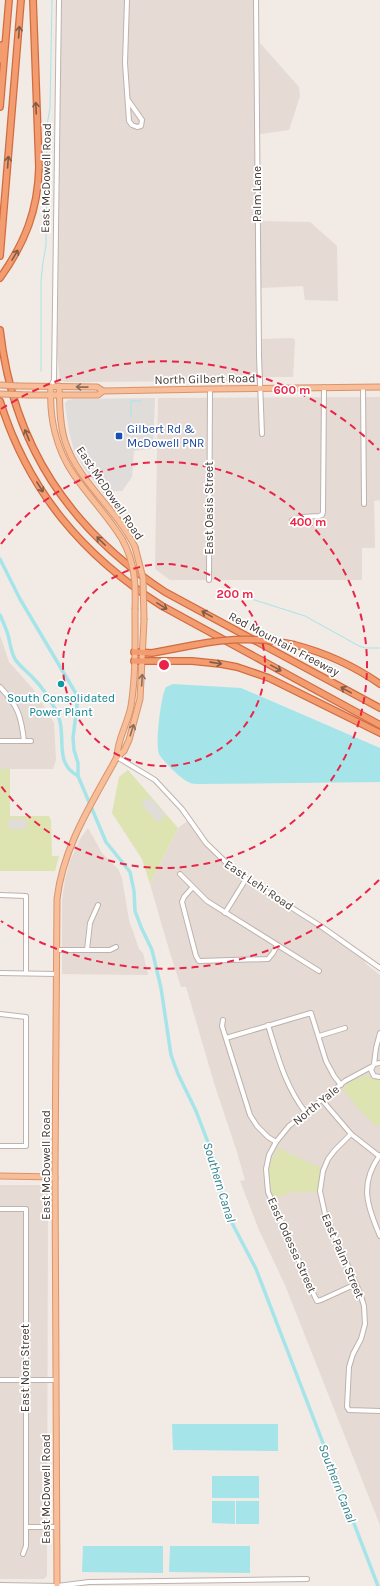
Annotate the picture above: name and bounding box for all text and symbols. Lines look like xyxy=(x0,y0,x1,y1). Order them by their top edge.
one-way arrow xyxy=(15,26,22,39)
one-way arrow xyxy=(33,102,40,115)
street label: East McDowell Road xyxy=(38,123,54,233)
one-way arrow xyxy=(5,156,12,169)
street label: Palm Lane xyxy=(250,166,264,222)
one-way arrow xyxy=(12,249,20,261)
street label: North Gilbert Road xyxy=(154,371,256,387)
one-way arrow xyxy=(76,383,89,391)
text: 600 m xyxy=(274,383,310,397)
place label: Gilbert Rd & McDowell PNR xyxy=(127,422,204,450)
one-way arrow xyxy=(22,429,30,441)
marker: Gilbert Rd & McDowell PNR xyxy=(114,431,124,441)
street label: East McDowell Road xyxy=(73,444,147,542)
street label: East Oasis Street xyxy=(202,461,216,555)
one-way arrow xyxy=(36,481,44,493)
text: 400 m xyxy=(290,515,326,529)
one-way arrow xyxy=(96,536,105,546)
text: 200 m xyxy=(217,587,253,601)
one-way arrow xyxy=(156,602,168,610)
street label: Red Mountain Freeway xyxy=(226,609,342,679)
one-way arrow xyxy=(201,610,213,618)
centre of rings xyxy=(157,658,171,672)
one-way arrow xyxy=(209,659,222,667)
one-way arrow xyxy=(269,665,281,672)
one-way arrow xyxy=(138,674,146,687)
marker: South Consolidated Power Plant xyxy=(56,679,66,689)
one-way arrow xyxy=(340,685,352,693)
place label: South Consolidated Power Plant xyxy=(7,691,115,719)
one-way arrow xyxy=(129,724,137,736)
street label: East Lehi Road xyxy=(222,857,296,913)
street label: North Yale xyxy=(290,1082,342,1128)
street label: East McDowell Road xyxy=(39,1110,53,1220)
water label: Southern Canal xyxy=(200,1140,239,1224)
street label: East Odessa Street xyxy=(265,1195,320,1295)
street label: East Palm Street xyxy=(319,1212,367,1301)
street label: East Nora Street xyxy=(18,1323,32,1412)
street label: East McDowell Road xyxy=(39,1434,53,1544)
water label: Southern Canal xyxy=(316,1442,359,1525)

